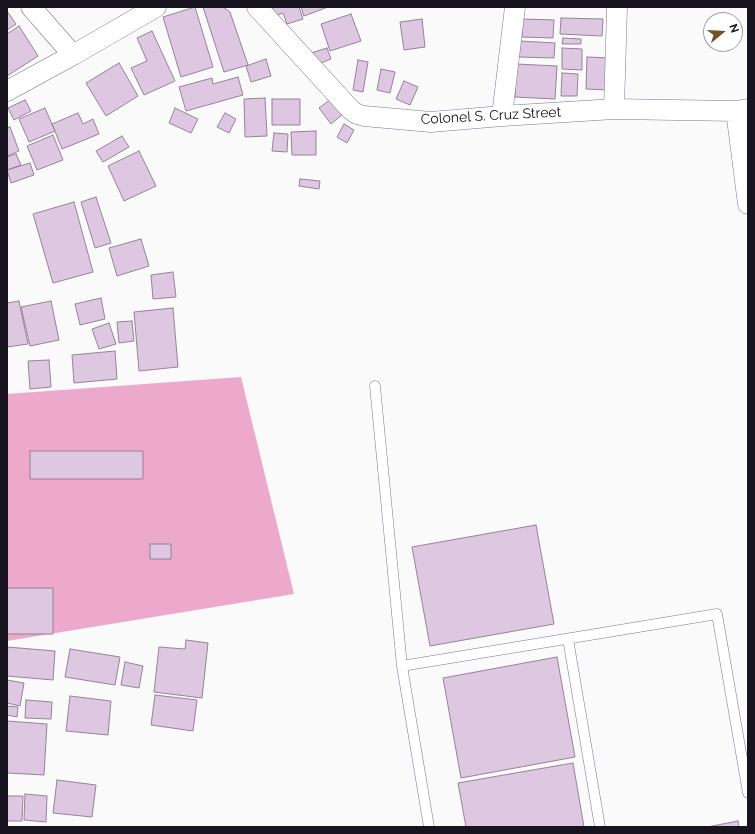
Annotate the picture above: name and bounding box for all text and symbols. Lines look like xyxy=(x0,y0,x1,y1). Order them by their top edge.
north arrow xyxy=(703,12,743,52)
text: N xyxy=(726,22,741,34)
street label: Colonel S. Cruz Street xyxy=(420,104,562,128)

